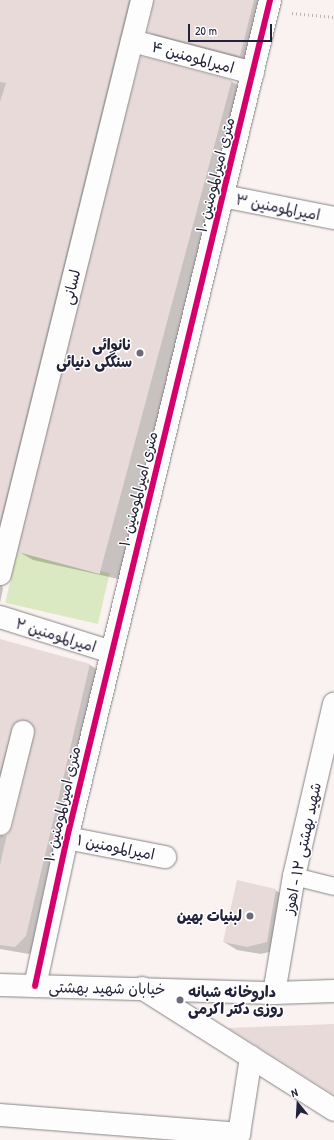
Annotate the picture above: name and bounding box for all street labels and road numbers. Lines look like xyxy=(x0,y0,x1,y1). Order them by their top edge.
street label: امیرالمومنین ۴ xyxy=(150,37,236,77)
street label: ۱۰ متری امیرالمومنین xyxy=(192,116,238,234)
street label: امیرالمومنین ۳ xyxy=(234,190,322,224)
street label: لسانی xyxy=(58,268,84,306)
street label: ۱۰ متری امیرالمومنین xyxy=(115,430,161,548)
street label: امیرالمومنین ۲ xyxy=(13,614,99,656)
street label: ۱۰ متری امیرالمومنین xyxy=(40,744,84,864)
street label: شهید بهشتی ۱۲ - اهوز xyxy=(279,781,325,915)
street label: امیرالمومنین ۱ xyxy=(76,831,156,863)
street label: خیابان شهید بهشتی xyxy=(49,978,165,998)

